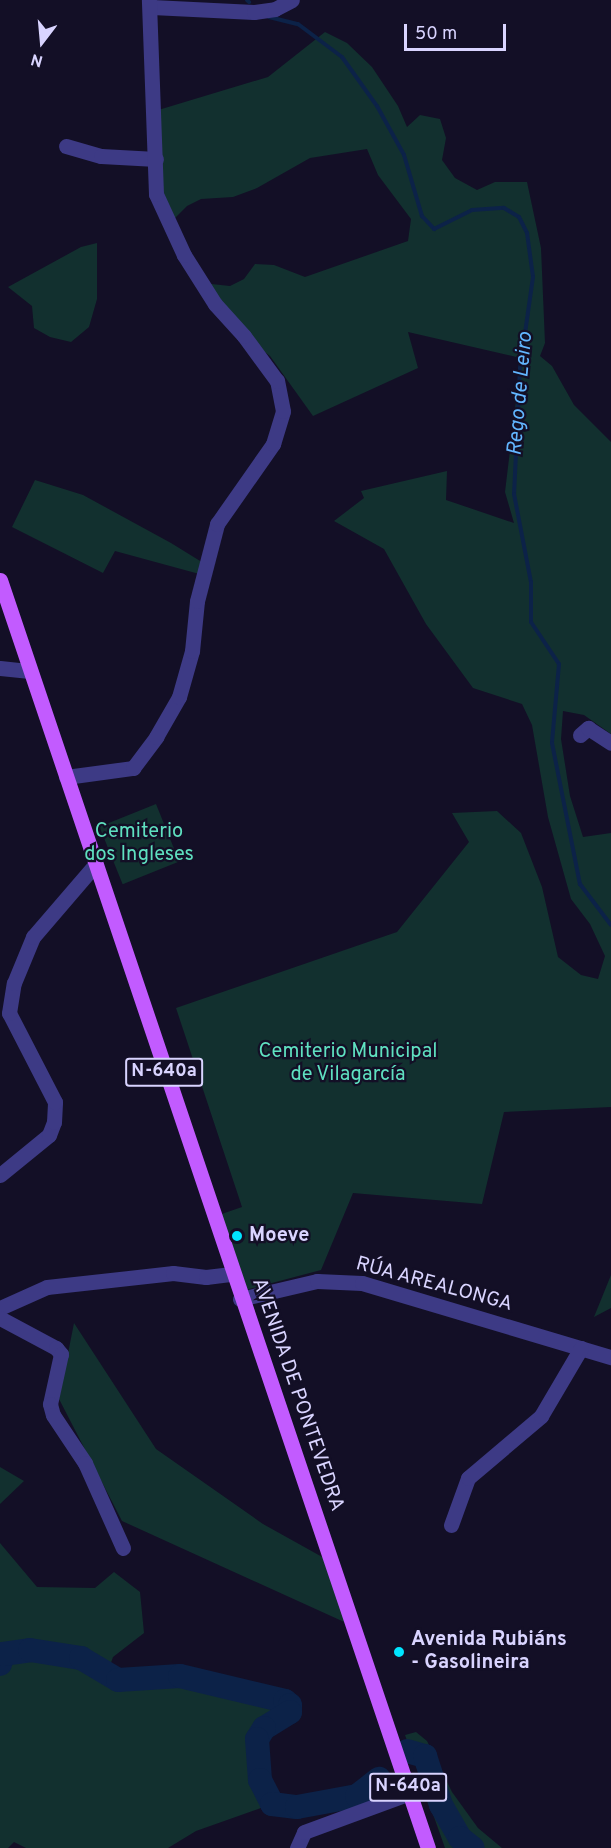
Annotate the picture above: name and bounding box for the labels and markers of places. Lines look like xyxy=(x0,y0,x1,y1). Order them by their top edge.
place label: Moeve xyxy=(249,1224,309,1248)
marker: Moeve xyxy=(230,1229,244,1243)
place label: Avenida Rubiáns - Gasolineira xyxy=(411,1628,567,1675)
marker: Avenida Rubiáns - Gasolineira xyxy=(392,1645,406,1659)

